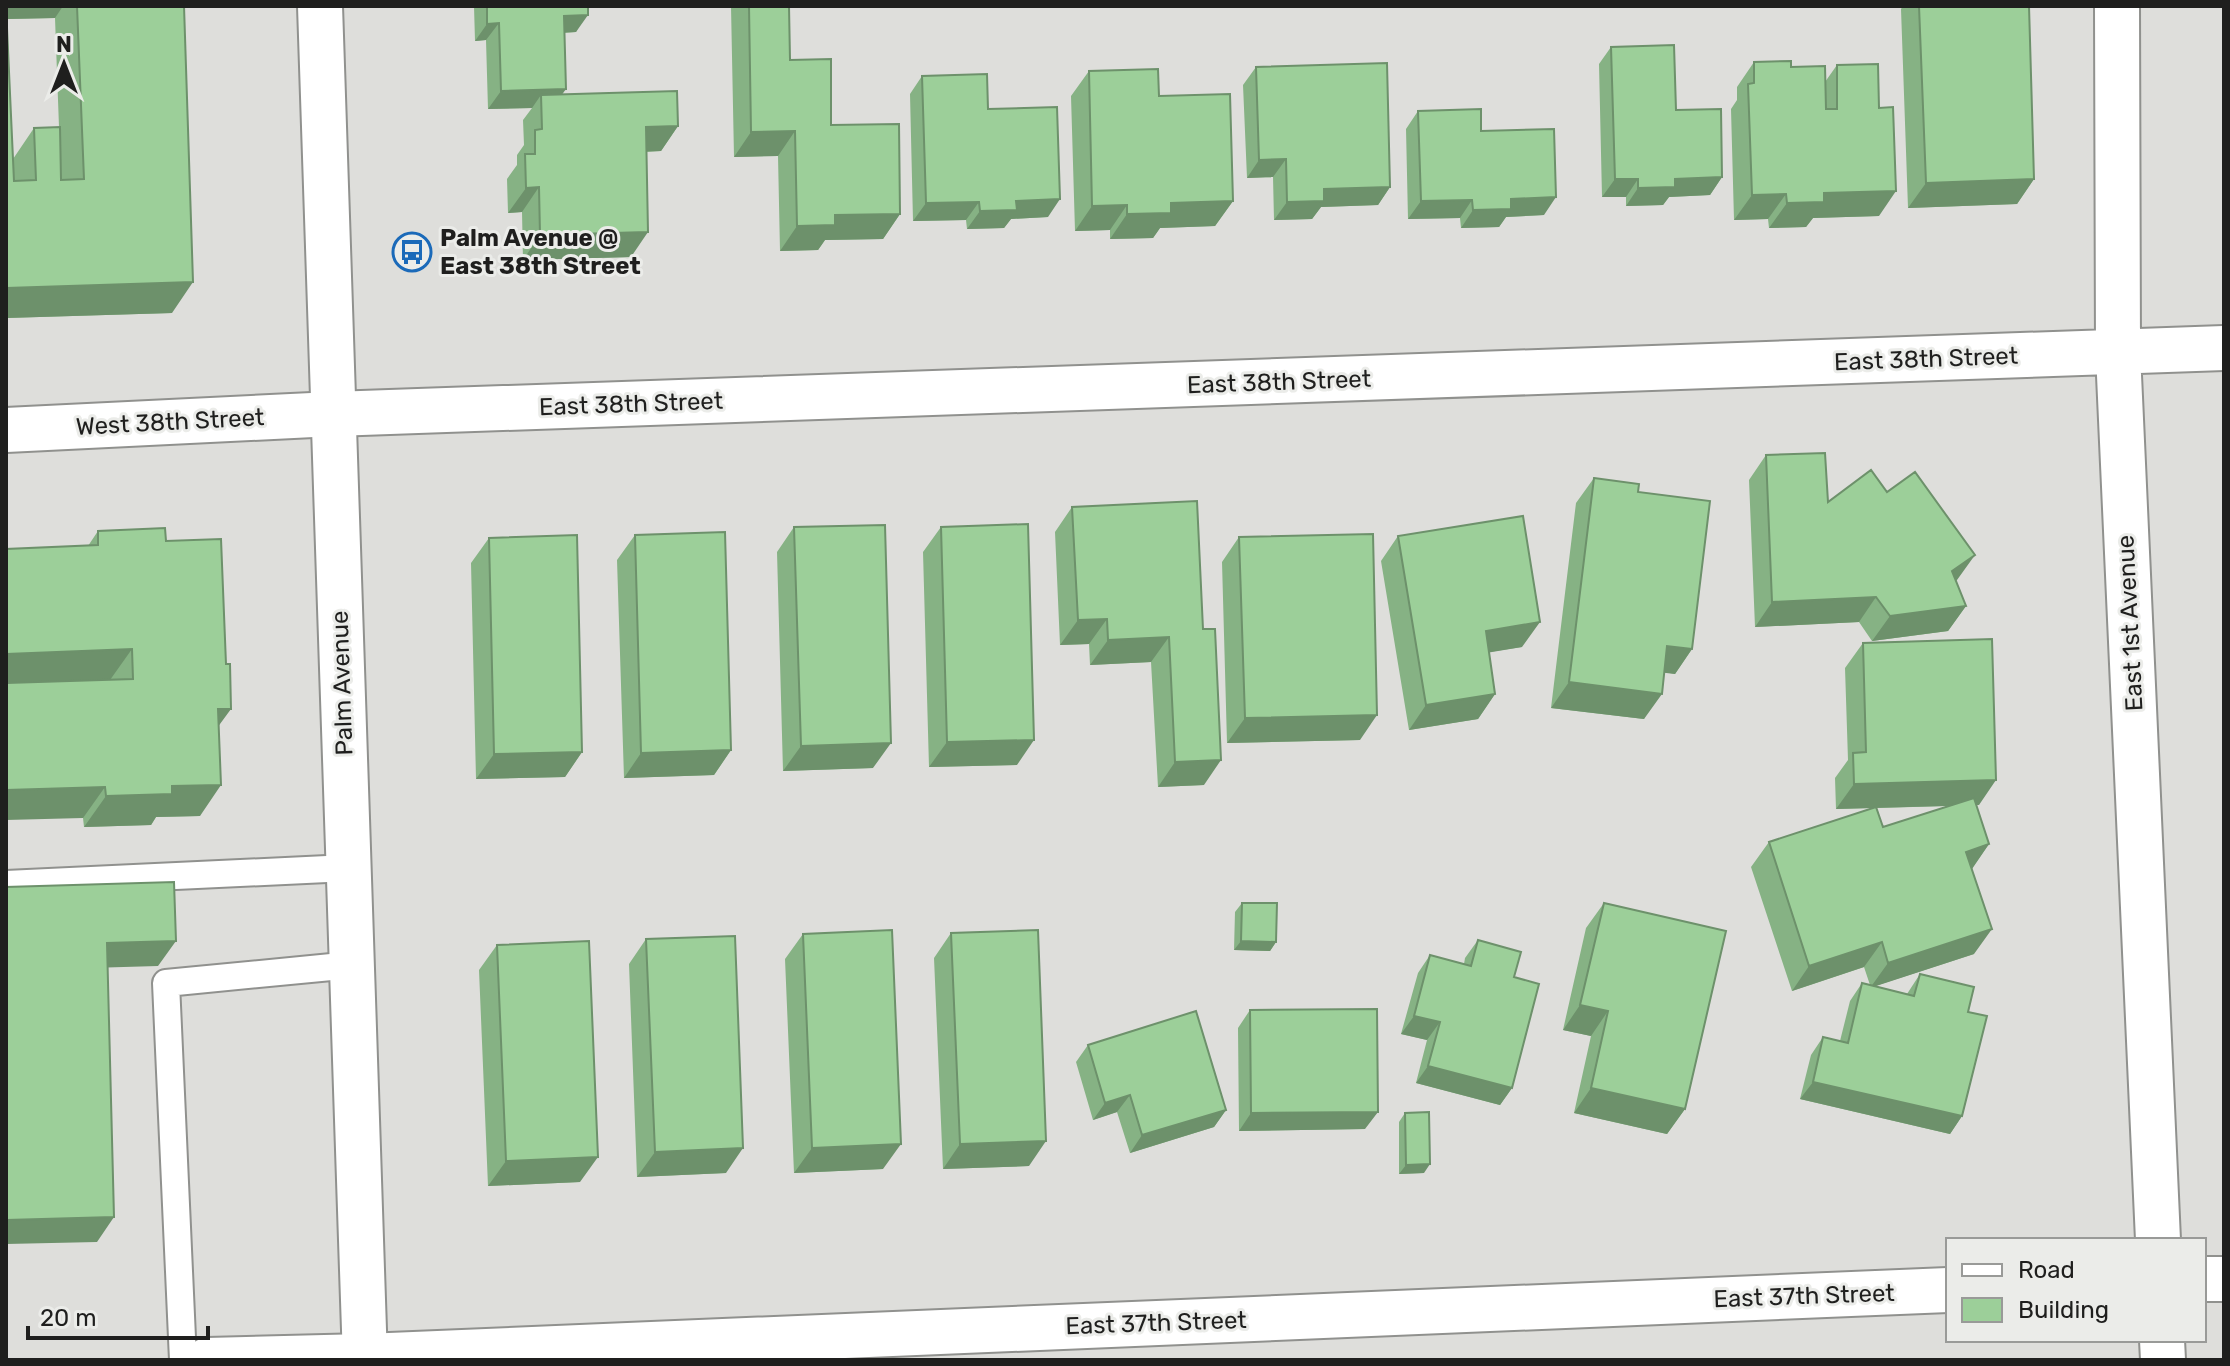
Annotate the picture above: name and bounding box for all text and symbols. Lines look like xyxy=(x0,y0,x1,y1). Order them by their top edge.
north arrow xyxy=(24,24,104,104)
text: N xyxy=(56,31,72,58)
place label: Palm Avenue @ East 38th Street xyxy=(440,224,641,280)
bus stop icon: Palm Avenue @ East 38th Street xyxy=(391,231,433,273)
street label: East 38th Street xyxy=(1833,342,2019,376)
street label: East 38th Street xyxy=(1186,365,1372,399)
street label: East 38th Street xyxy=(538,387,724,421)
street label: West 38th Street xyxy=(75,403,265,441)
street label: East 1st Avenue xyxy=(2111,534,2149,712)
street label: Palm Avenue xyxy=(325,610,359,756)
legend xyxy=(1946,1238,2206,1342)
text: Road xyxy=(2018,1256,2075,1284)
street label: East 37th Street xyxy=(1713,1279,1895,1313)
scale bar xyxy=(28,1290,208,1340)
text: Building xyxy=(2018,1296,2109,1324)
text: 20 m xyxy=(40,1304,97,1332)
street label: East 37th Street xyxy=(1065,1306,1247,1340)

